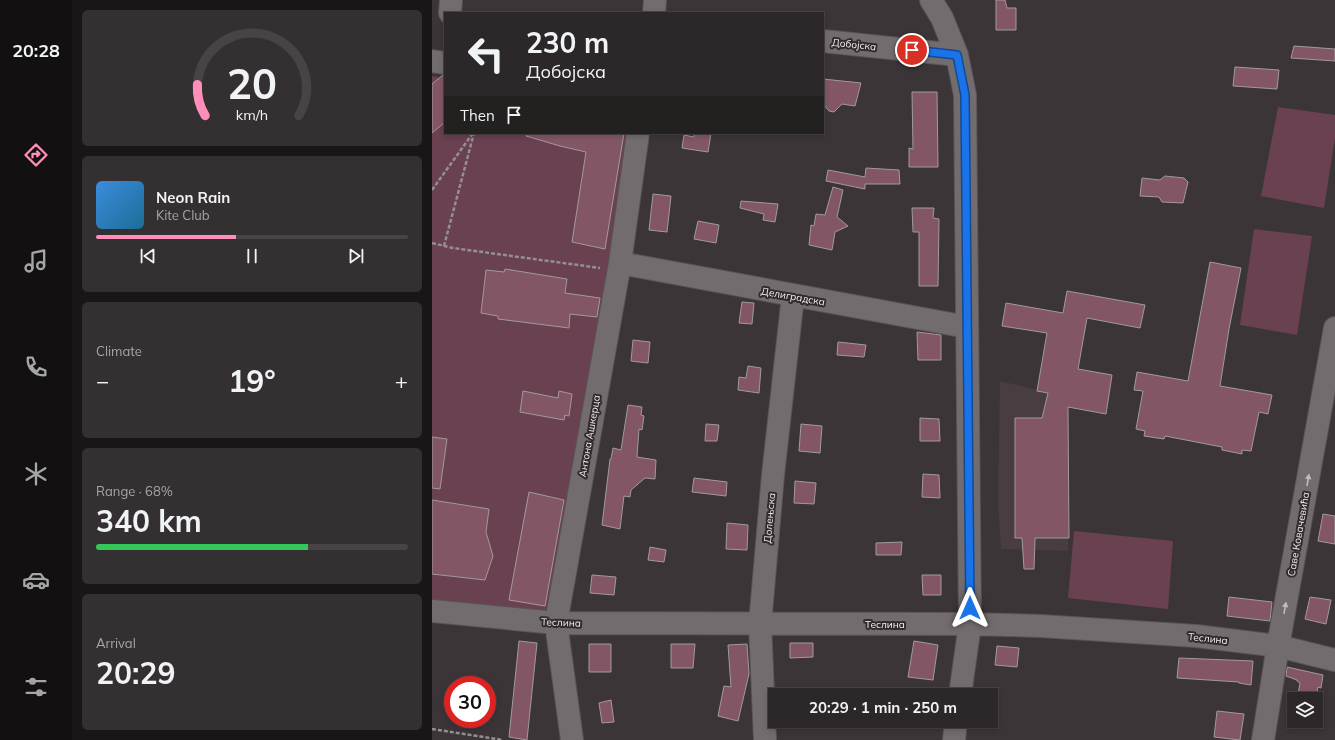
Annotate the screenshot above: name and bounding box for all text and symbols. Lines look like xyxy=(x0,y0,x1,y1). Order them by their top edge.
text: 230 m xyxy=(526,25,609,60)
icon: left xyxy=(460,28,512,80)
pin xyxy=(895,33,929,67)
street label: Добојска xyxy=(831,36,877,53)
text: 20:28 xyxy=(12,39,60,62)
icon: arrive xyxy=(901,39,923,61)
text: 20 xyxy=(227,57,277,109)
text: Добојска xyxy=(526,60,606,83)
icon: arrive xyxy=(503,104,525,126)
text: km/h xyxy=(236,106,268,124)
text: Then xyxy=(460,106,495,125)
icon: directions xyxy=(22,141,50,169)
text: Neon Rain xyxy=(156,188,230,207)
text: Kite Club xyxy=(156,207,210,223)
icon: previous xyxy=(137,245,159,267)
icon: pause xyxy=(241,245,263,267)
icon: next xyxy=(345,245,367,267)
icon: music xyxy=(22,247,50,275)
street label: Делиградска xyxy=(760,284,826,309)
text: Climate xyxy=(96,343,142,359)
icon: phone xyxy=(22,353,50,381)
text: 19° xyxy=(228,362,276,400)
text: − xyxy=(96,367,109,395)
text: + xyxy=(395,367,408,395)
street label: Антона Ашкерца xyxy=(576,394,603,478)
icon: climate xyxy=(22,460,50,488)
one-way arrow xyxy=(1305,474,1311,486)
text: Range · 68% xyxy=(96,483,173,499)
street label: Саве Ковачевића xyxy=(1285,491,1312,577)
street label: Долењска xyxy=(761,492,778,544)
text: 340 km xyxy=(96,502,202,540)
icon: car xyxy=(22,566,50,594)
position arrow xyxy=(949,587,991,629)
one-way arrow xyxy=(1282,602,1288,614)
street label: Теслина xyxy=(541,615,581,630)
street label: Теслина xyxy=(865,618,905,631)
street label: Теслина xyxy=(1187,630,1228,647)
text: Arrival xyxy=(96,635,136,651)
text: 20:29 xyxy=(96,654,175,692)
icon: filters xyxy=(22,673,50,701)
speed limit sign: 30 xyxy=(444,676,496,728)
map controls xyxy=(1287,692,1323,728)
button: layers xyxy=(1287,692,1323,728)
text: 20:29 · 1 min · 250 m xyxy=(809,698,957,717)

